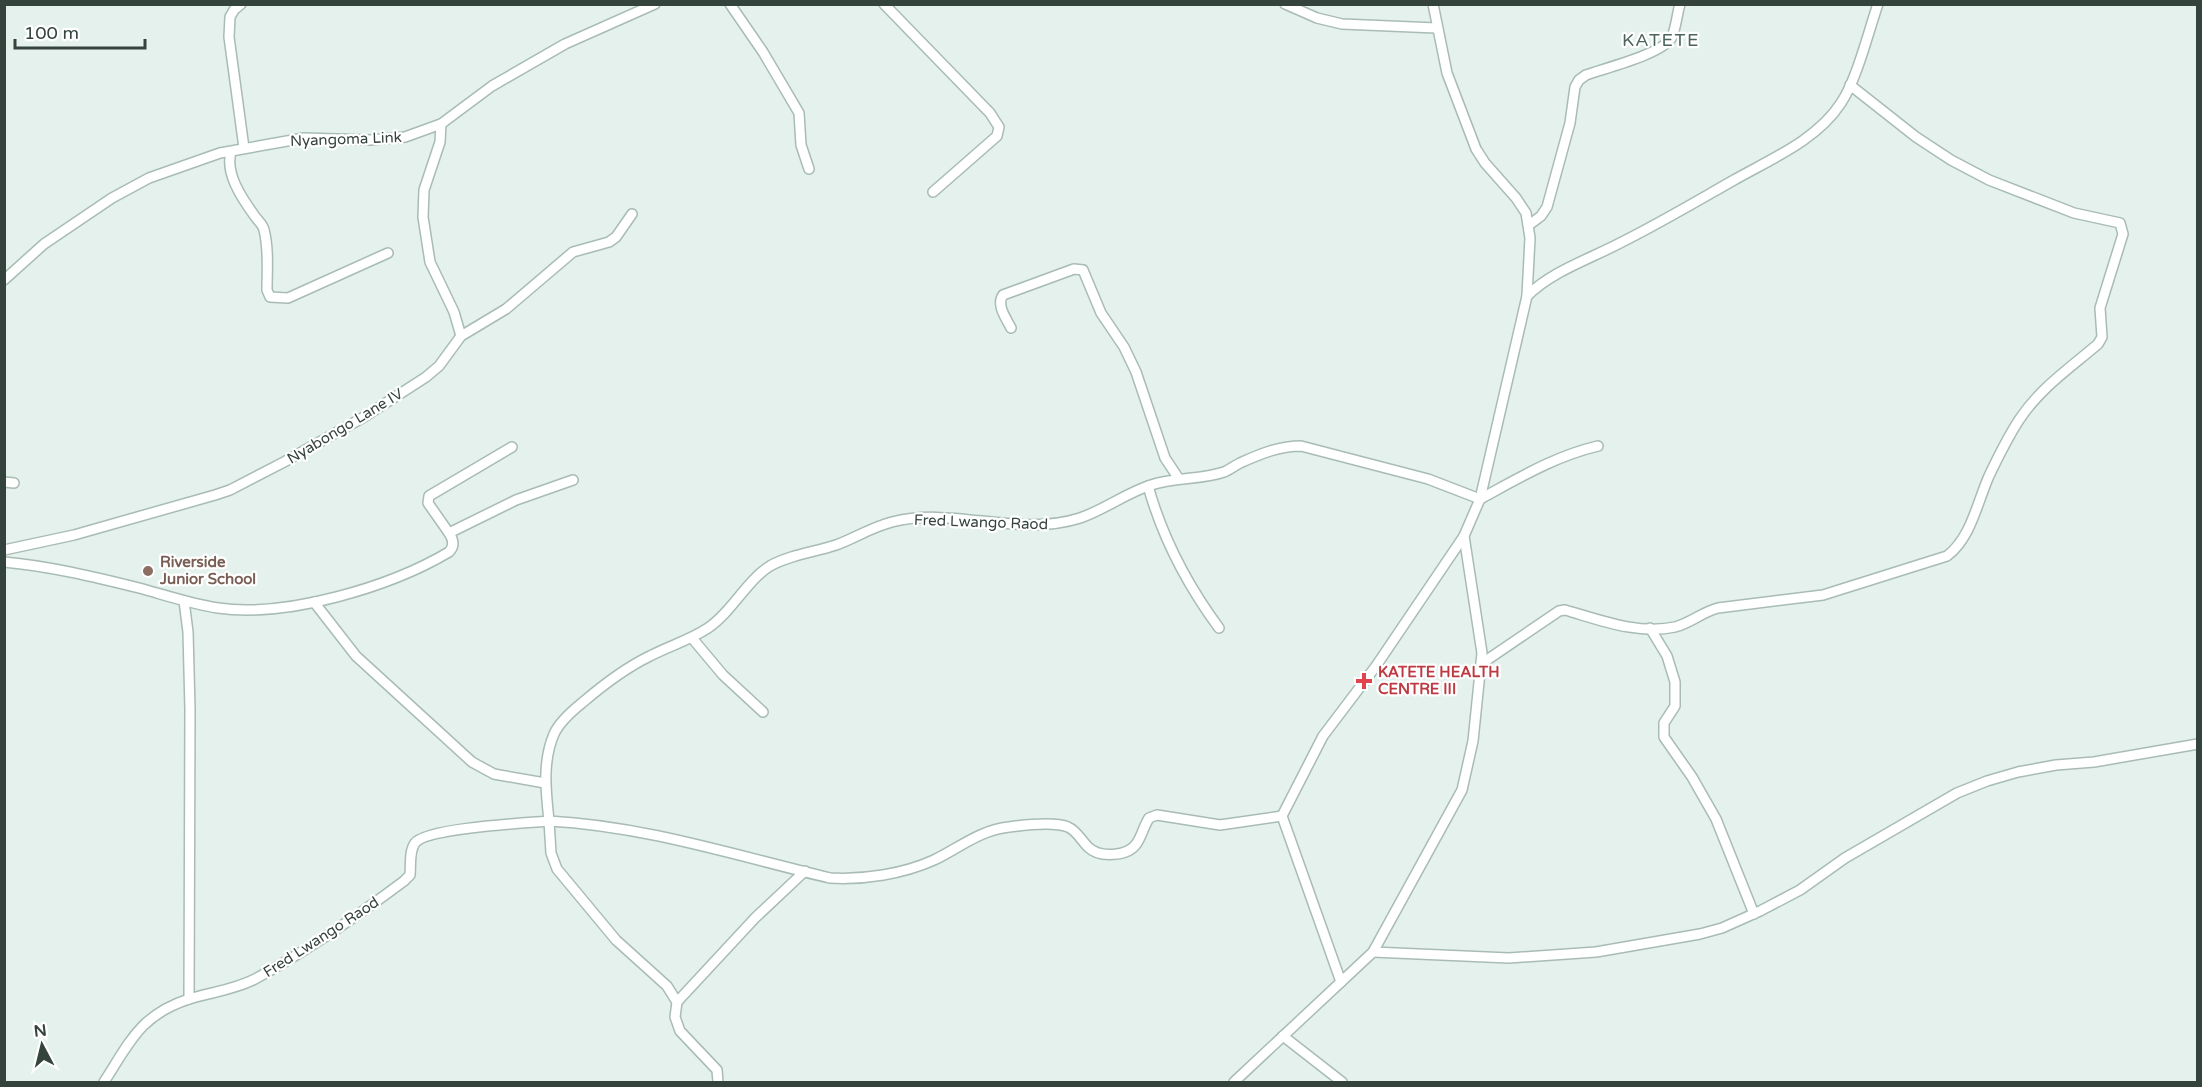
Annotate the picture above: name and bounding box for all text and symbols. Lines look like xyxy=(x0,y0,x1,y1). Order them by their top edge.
scale bar xyxy=(15,12,146,50)
text: 100 m xyxy=(24,22,79,44)
district label: KATETE xyxy=(1622,29,1700,51)
street label: Nyangoma Link xyxy=(290,128,402,150)
street label: Nyabongo Lane IV xyxy=(284,384,407,468)
street label: Fred Lwango Raod xyxy=(914,511,1048,533)
place label: Riverside Junior School xyxy=(159,553,256,588)
marker: Riverside Junior School xyxy=(141,564,155,578)
place label: KATETE HEALTH CENTRE III xyxy=(1378,663,1499,698)
marker: KATETE HEALTH CENTRE III xyxy=(1355,672,1373,690)
street label: Fred Lwango Raod xyxy=(260,893,382,981)
north arrow xyxy=(12,1015,72,1075)
text: N xyxy=(33,1020,48,1042)

